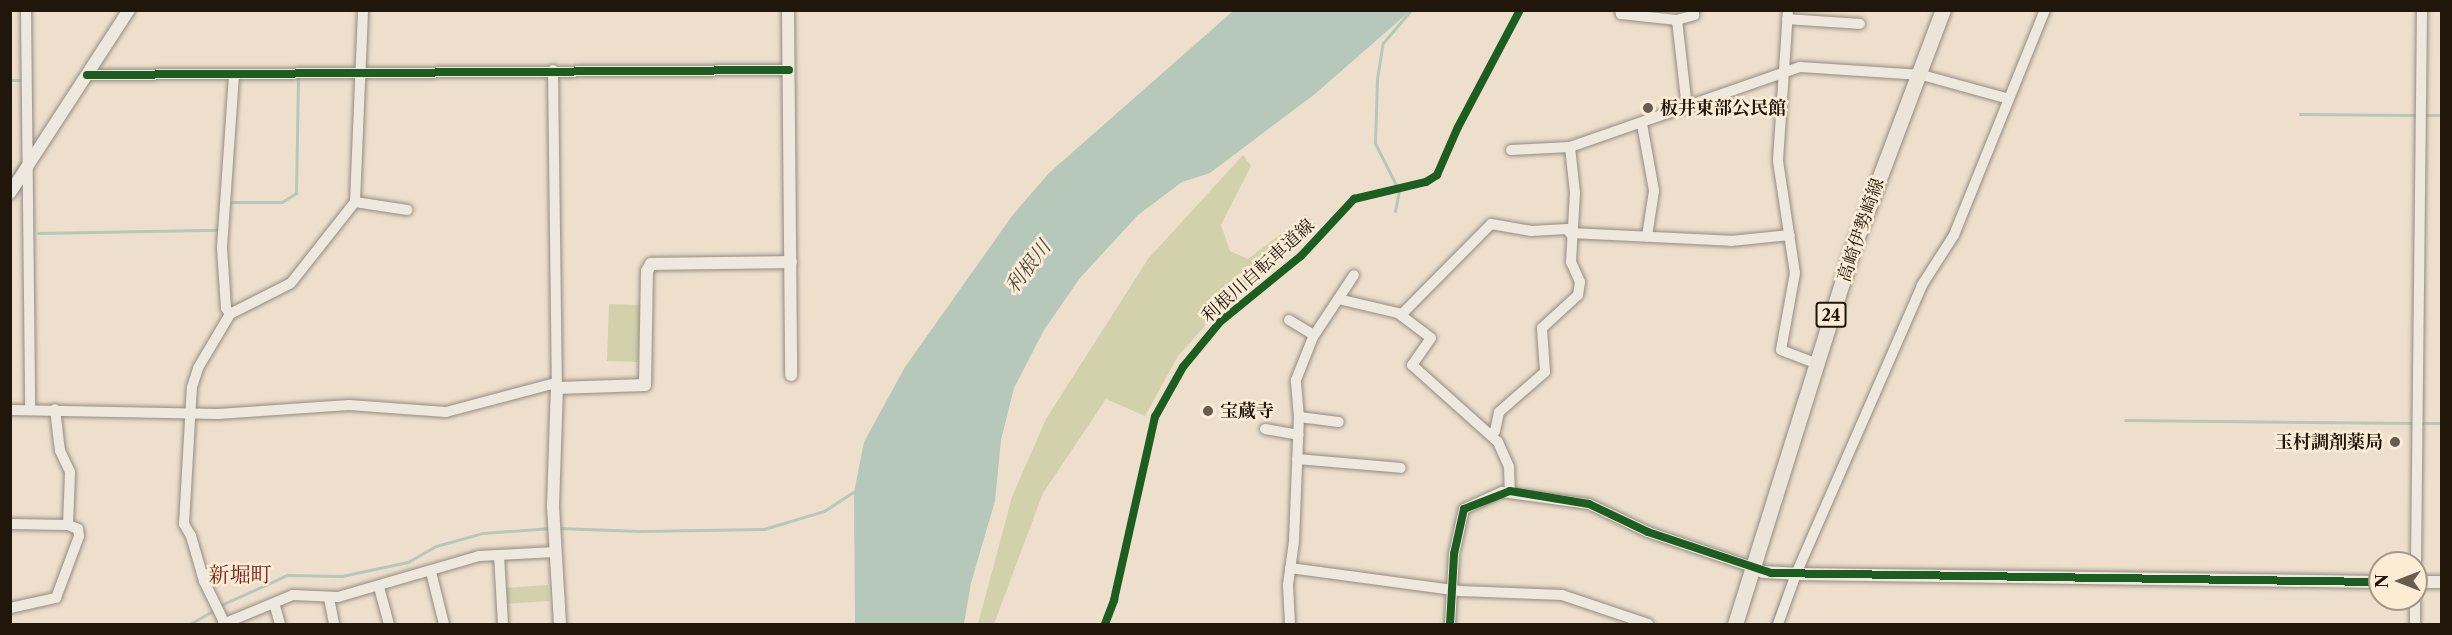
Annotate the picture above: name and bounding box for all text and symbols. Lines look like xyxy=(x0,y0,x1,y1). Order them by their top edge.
place label: 板井東部公民館 xyxy=(1660,97,1786,119)
marker: 板井東部公民館 xyxy=(1641,101,1655,115)
street label: 高崎伊勢崎線 xyxy=(1833,175,1889,285)
street label: 利根川自転車道線 xyxy=(1197,215,1319,327)
water label: 利根川 xyxy=(1000,236,1056,298)
road number: 24 xyxy=(1814,302,1848,328)
place label: 宝蔵寺 xyxy=(1220,400,1274,422)
marker: 宝蔵寺 xyxy=(1201,404,1215,418)
place label: 玉村調剤薬局 xyxy=(2275,431,2383,453)
marker: 玉村調剤薬局 xyxy=(2388,435,2402,449)
north arrow xyxy=(2368,551,2428,611)
district label: 新堀町 xyxy=(209,562,271,588)
text: N xyxy=(2372,574,2392,588)

